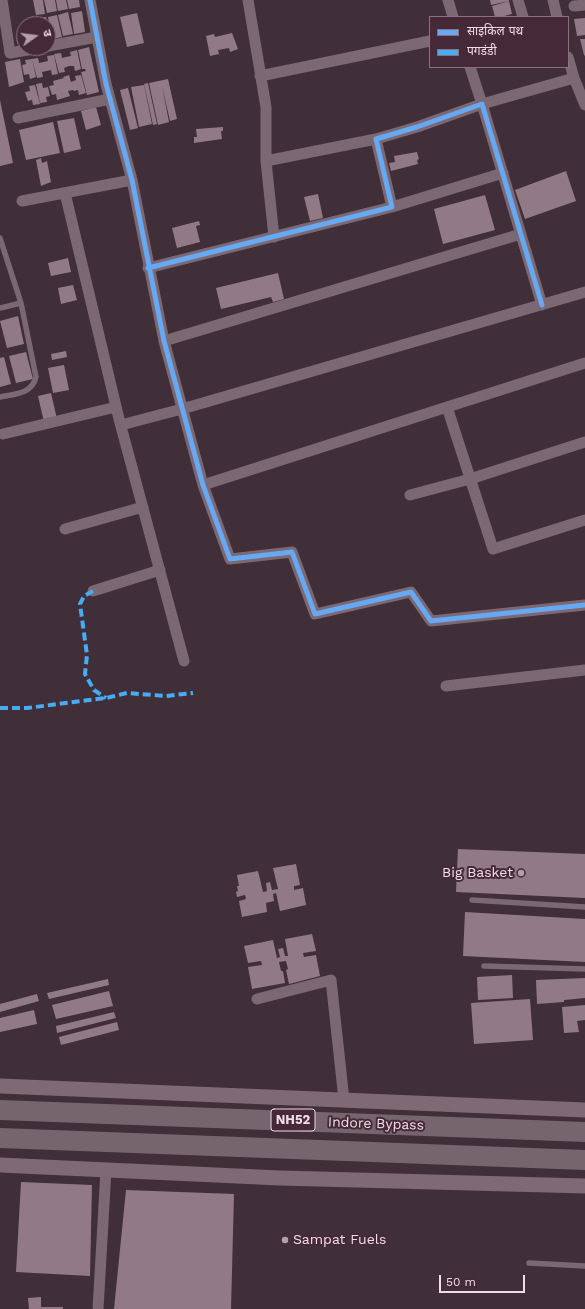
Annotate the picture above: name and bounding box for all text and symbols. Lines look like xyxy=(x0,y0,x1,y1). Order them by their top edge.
north arrow xyxy=(16,16,56,56)
legend xyxy=(429,16,569,68)
text: साइकिल पथ xyxy=(467,24,523,38)
text: उ xyxy=(40,29,54,38)
text: पगडंडी xyxy=(467,44,497,58)
place label: Big Basket xyxy=(442,865,513,881)
marker: Big Basket xyxy=(516,868,526,878)
road number: NH52 xyxy=(271,1109,315,1131)
street label: Indore Bypass xyxy=(328,1114,424,1134)
place label: Sampat Fuels xyxy=(293,1232,386,1248)
marker: Sampat Fuels xyxy=(280,1235,290,1245)
scale bar xyxy=(441,1267,527,1293)
text: 50 m xyxy=(446,1275,476,1289)

